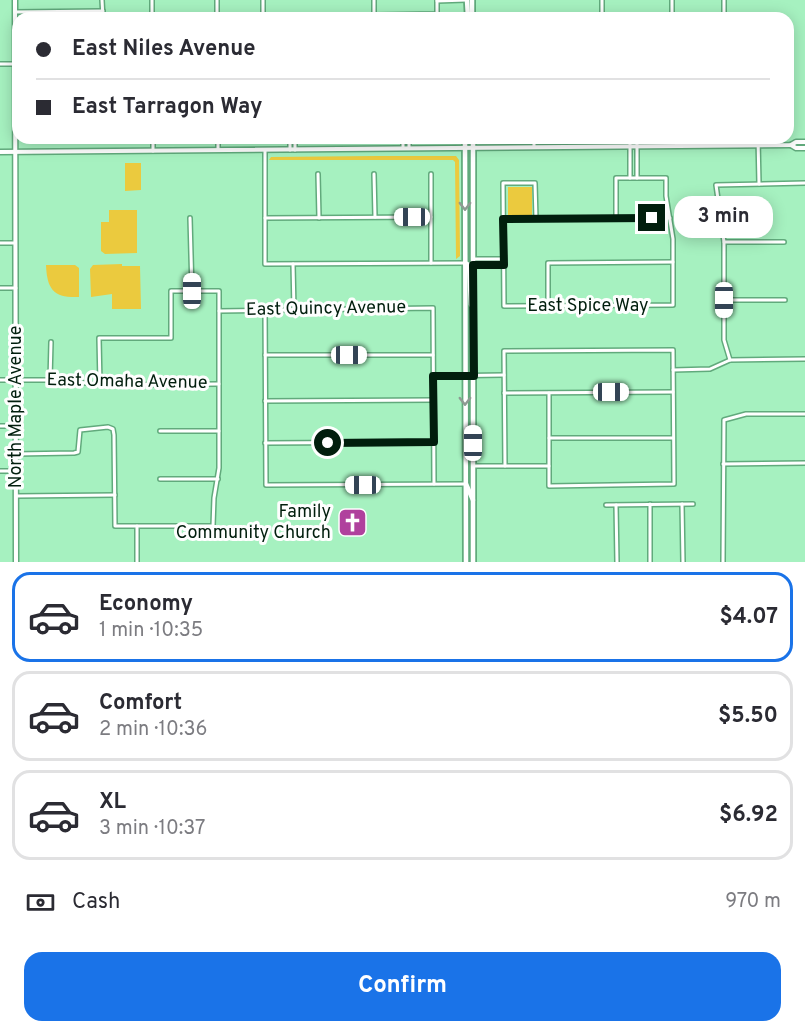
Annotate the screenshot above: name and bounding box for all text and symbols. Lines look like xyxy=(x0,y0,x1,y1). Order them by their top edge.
text: East Niles Avenue xyxy=(72,36,255,63)
text: East Tarragon Way xyxy=(72,94,263,121)
callout: 3 min xyxy=(673,197,772,239)
one-way arrow xyxy=(459,202,471,211)
route end xyxy=(638,204,665,231)
text: 3 min xyxy=(697,204,750,230)
car xyxy=(394,208,430,226)
car xyxy=(183,273,201,309)
car xyxy=(715,282,733,318)
street label: East Spice Way xyxy=(527,295,649,318)
street label: East Quincy Avenue xyxy=(246,296,406,322)
street label: North Maple Avenue xyxy=(5,326,28,488)
car xyxy=(331,346,367,364)
street label: East Omaha Avenue xyxy=(46,369,208,395)
car xyxy=(593,383,629,401)
one-way arrow xyxy=(459,397,471,406)
car xyxy=(464,425,482,461)
route start xyxy=(314,429,341,456)
car xyxy=(345,476,381,494)
place label: Family Community Church xyxy=(176,501,331,545)
church icon: Family Community Church xyxy=(336,506,368,538)
icon: car xyxy=(27,590,81,644)
text: Economy xyxy=(99,591,193,618)
text: $4.07 xyxy=(719,604,778,631)
text: 1 min · 10:35 xyxy=(99,618,203,644)
icon: car xyxy=(27,689,81,743)
text: Comfort xyxy=(99,690,182,717)
text: $5.50 xyxy=(718,703,778,730)
text: 2 min · 10:36 xyxy=(99,717,207,743)
icon: car xyxy=(27,788,81,842)
text: XL xyxy=(99,789,126,816)
text: $6.92 xyxy=(719,802,778,829)
text: 3 min · 10:37 xyxy=(99,816,206,842)
icon: cash xyxy=(24,886,57,919)
text: Cash xyxy=(72,889,121,916)
text: 970 m xyxy=(725,889,781,915)
button: Confirm xyxy=(24,952,781,1021)

